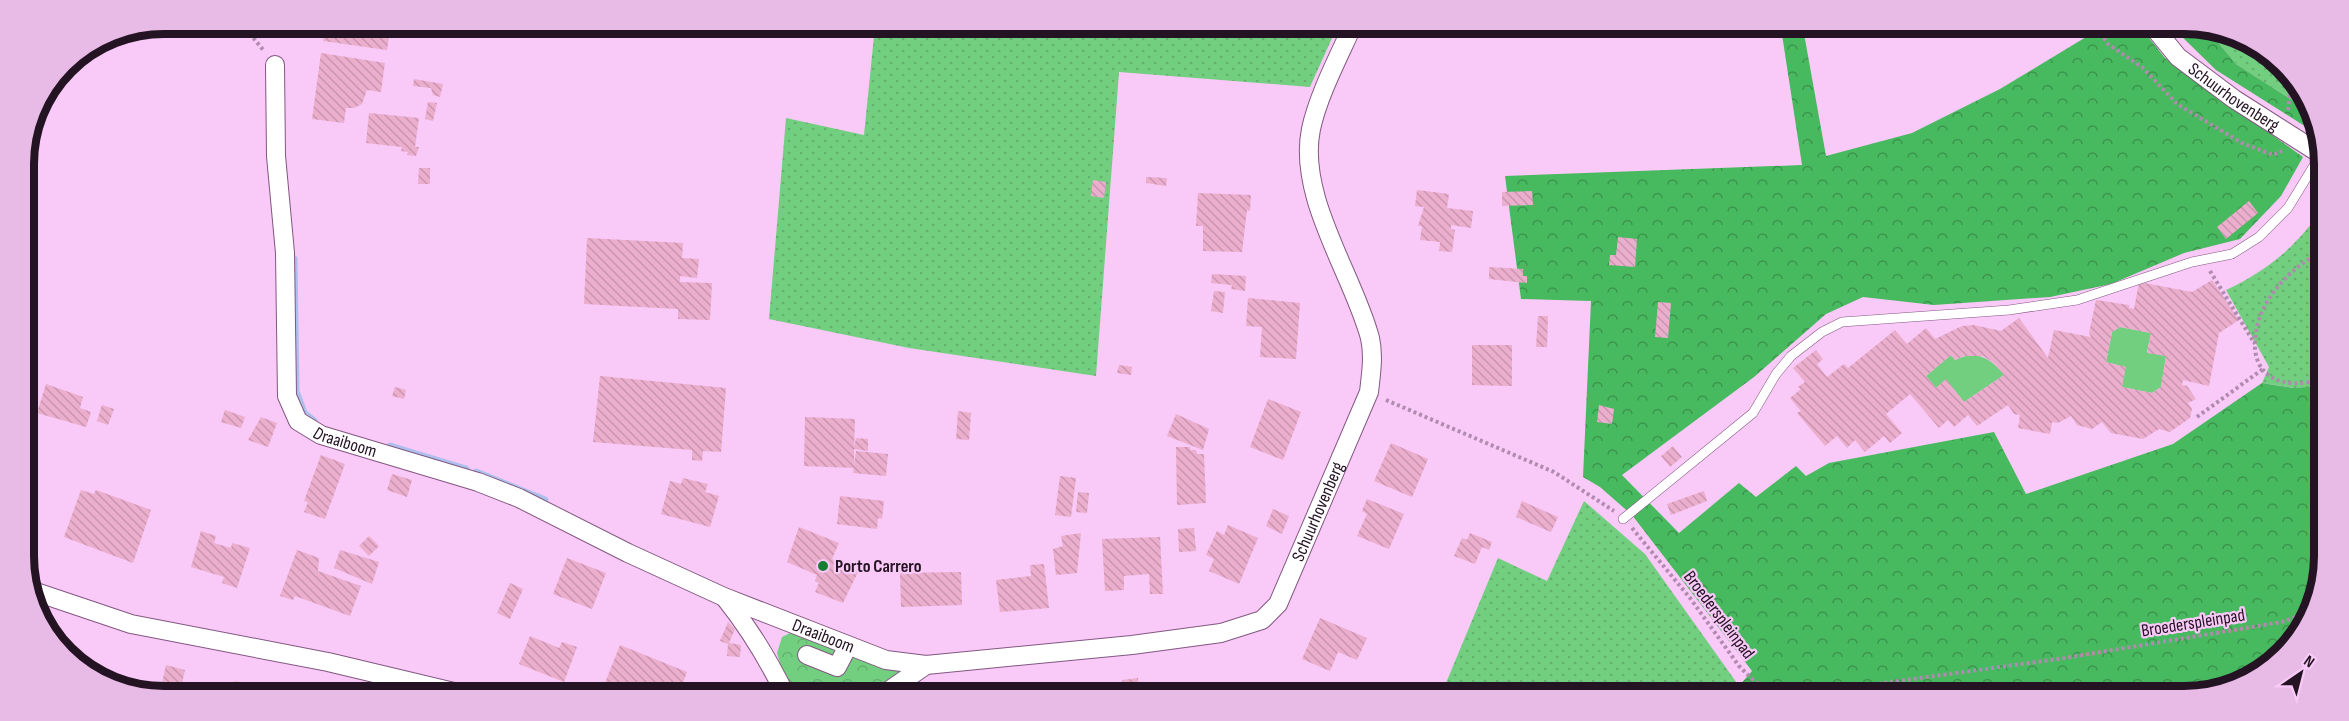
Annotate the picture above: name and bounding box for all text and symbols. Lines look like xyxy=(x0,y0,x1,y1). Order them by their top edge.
street label: Schuurhovenberg xyxy=(2184,58,2283,136)
street label: Draaiboom xyxy=(309,422,379,462)
street label: Schuurhovenberg xyxy=(1287,459,1348,565)
place label: Porto Carrero xyxy=(835,556,922,577)
marker: Porto Carrero xyxy=(816,559,830,573)
street label: Broederspleinpad xyxy=(1679,567,1759,663)
street label: Broederspleinpad xyxy=(2140,604,2246,642)
street label: Draaiboom xyxy=(789,614,858,657)
north arrow xyxy=(2271,643,2331,703)
text: N xyxy=(2300,652,2318,672)

